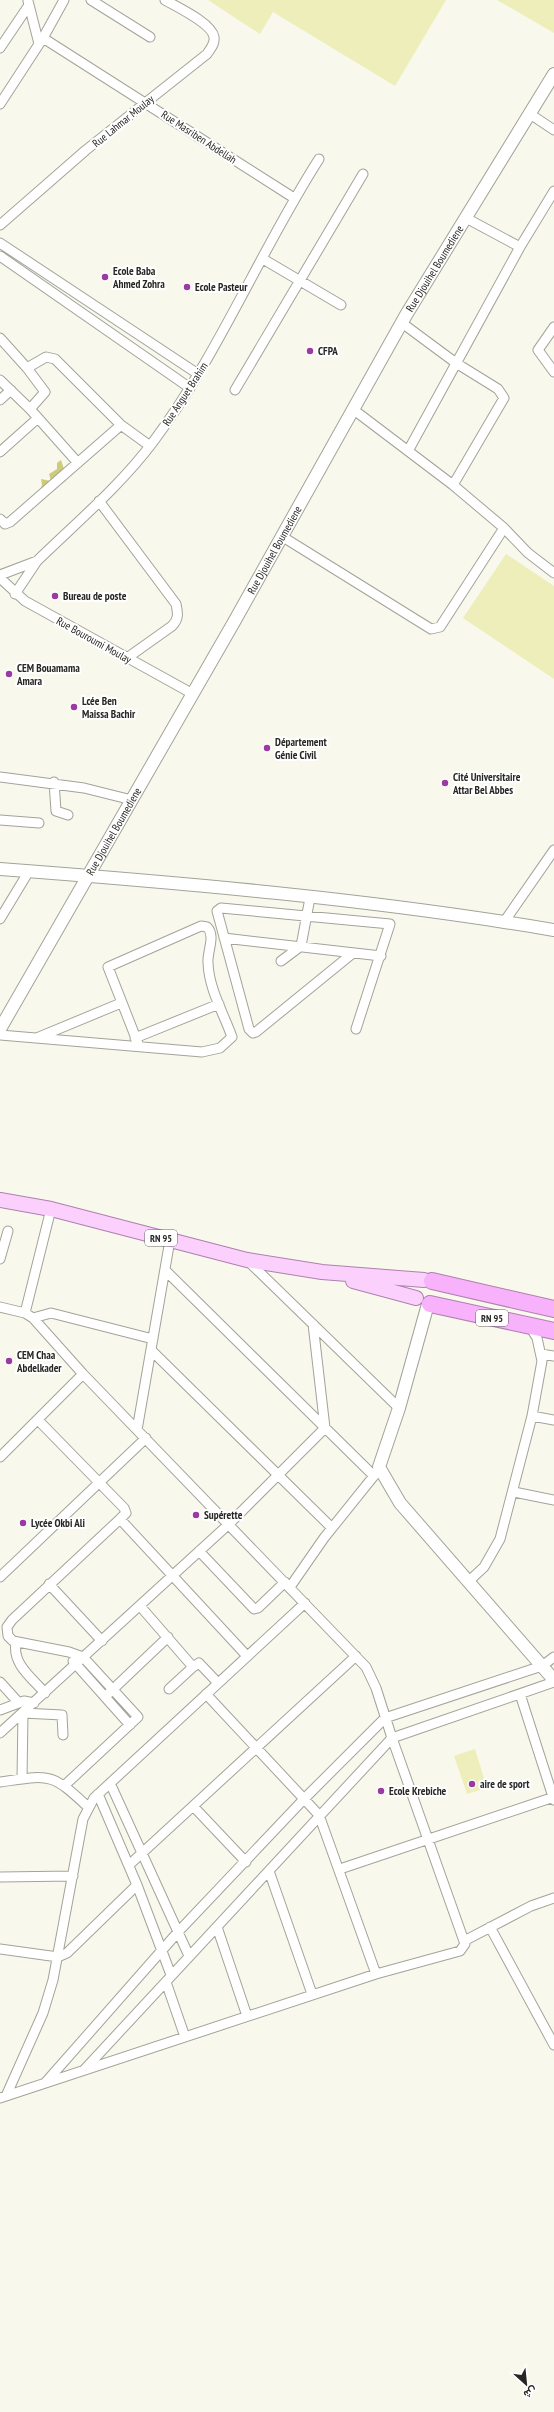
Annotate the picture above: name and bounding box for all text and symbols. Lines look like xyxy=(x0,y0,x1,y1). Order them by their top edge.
street label: Rue Lahmar Moulay xyxy=(89,91,157,150)
street label: Rue Masriben Abdellah xyxy=(159,107,240,167)
street label: Rue Djouihel Boumediene xyxy=(403,222,467,314)
place label: Ecole Baba Ahmed Zohra xyxy=(112,264,165,291)
marker: Ecole Baba Ahmed Zohra xyxy=(100,272,110,282)
place label: Ecole Pasteur xyxy=(195,280,248,294)
marker: Ecole Pasteur xyxy=(182,282,192,292)
place label: CFPA xyxy=(318,344,338,358)
marker: CFPA xyxy=(305,346,315,356)
street label: Rue Anguet Brahim xyxy=(159,360,211,428)
street label: Rue Djouihel Boumediene xyxy=(244,503,305,597)
place label: Bureau de poste xyxy=(63,589,127,603)
marker: Bureau de poste xyxy=(50,591,60,601)
street label: Rue Bouroumi Moulay xyxy=(54,614,135,667)
place label: CEM Bouamama Amara xyxy=(16,661,80,688)
marker: CEM Bouamama Amara xyxy=(4,669,14,679)
place label: Lcée Ben Maissa Bachir xyxy=(82,694,136,721)
marker: Lcée Ben Maissa Bachir xyxy=(69,702,79,712)
place label: Département Génie Civil xyxy=(275,735,327,762)
marker: Département Génie Civil xyxy=(262,743,272,753)
place label: Cité Universitaire Attar Bel Abbes xyxy=(452,770,521,797)
marker: Cité Universitaire Attar Bel Abbes xyxy=(440,778,450,788)
street label: Rue Djouihel Boumediene xyxy=(83,785,145,878)
road number: RN 95 xyxy=(145,1230,177,1246)
road number: RN 95 xyxy=(476,1310,508,1326)
place label: CEM Chaa Abdelkader xyxy=(16,1348,62,1375)
marker: CEM Chaa Abdelkader xyxy=(4,1356,14,1366)
place label: Supérette xyxy=(204,1508,243,1522)
marker: Supérette xyxy=(191,1510,201,1520)
place label: Lycée Okbi Ali xyxy=(31,1516,86,1530)
marker: Lycée Okbi Ali xyxy=(18,1518,28,1528)
place label: aire de sport xyxy=(480,1777,530,1791)
marker: aire de sport xyxy=(467,1779,477,1789)
place label: Ecole Krebiche xyxy=(389,1784,447,1798)
marker: Ecole Krebiche xyxy=(376,1786,386,1796)
north arrow xyxy=(506,2364,546,2404)
text: ش xyxy=(521,2384,540,2402)

